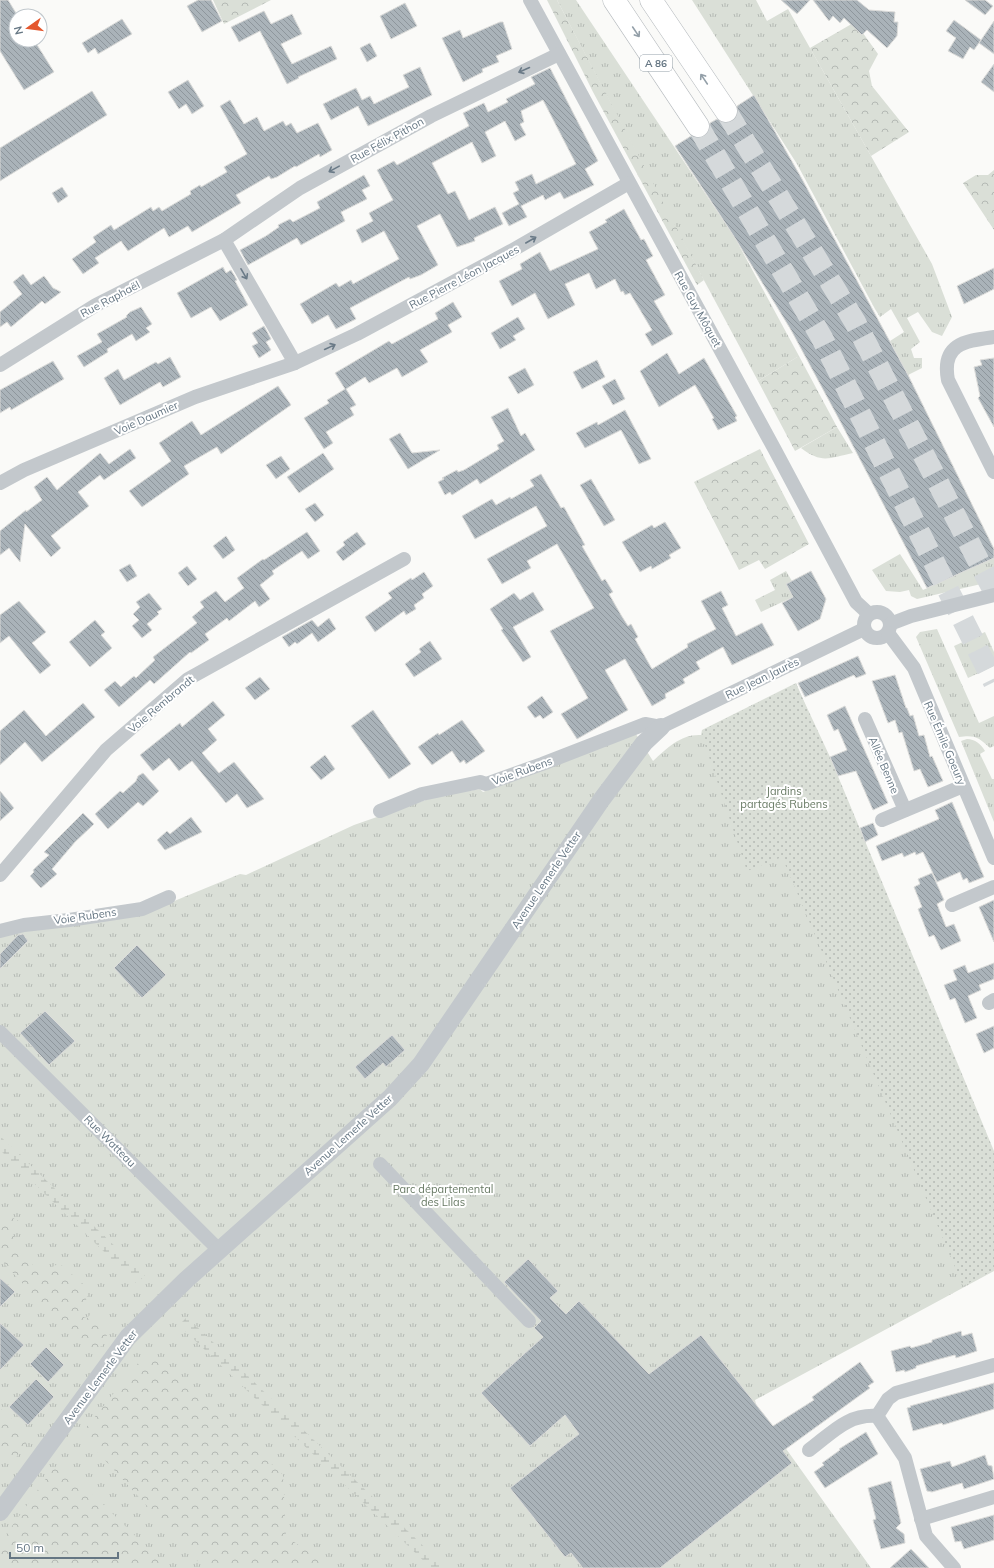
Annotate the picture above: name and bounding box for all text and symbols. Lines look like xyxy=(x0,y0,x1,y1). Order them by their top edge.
north arrow xyxy=(8,8,48,48)
text: N xyxy=(10,25,26,36)
one-way arrow xyxy=(632,27,640,38)
road number: A 86 xyxy=(640,55,672,71)
one-way arrow xyxy=(518,67,530,74)
one-way arrow xyxy=(700,73,708,84)
street label: Rue Félix Pithon xyxy=(348,114,426,166)
one-way arrow xyxy=(328,166,340,174)
one-way arrow xyxy=(525,235,537,243)
street label: Rue Pierre Léon Jacques xyxy=(406,242,522,312)
one-way arrow xyxy=(240,268,248,280)
street label: Rue Guy Môquet xyxy=(671,269,725,349)
street label: Rue Raphaël xyxy=(78,277,142,321)
one-way arrow xyxy=(324,343,336,350)
street label: Voie Daumier xyxy=(112,398,180,438)
street label: Rue Jean Jaurès xyxy=(723,654,801,702)
street label: Voie Rembrandt xyxy=(125,672,197,736)
street label: Rue Émile Goeury xyxy=(921,699,969,787)
street label: Allée Benne xyxy=(866,734,902,796)
street label: Voie Rubens xyxy=(490,754,554,788)
park label: Jardins partagés Rubens xyxy=(740,784,828,811)
street label: Avenue Lemerle Vetter xyxy=(508,829,584,931)
street label: Voie Rubens xyxy=(53,905,117,927)
street label: Avenue Lemerle Vetter xyxy=(301,1091,395,1179)
street label: Rue Watteau xyxy=(81,1112,139,1170)
park label: Parc départemental des Lilas xyxy=(393,1182,493,1209)
street label: Avenue Lemerle Vetter xyxy=(60,1327,140,1427)
scale bar xyxy=(10,1534,118,1560)
text: 50 m xyxy=(16,1540,44,1555)

